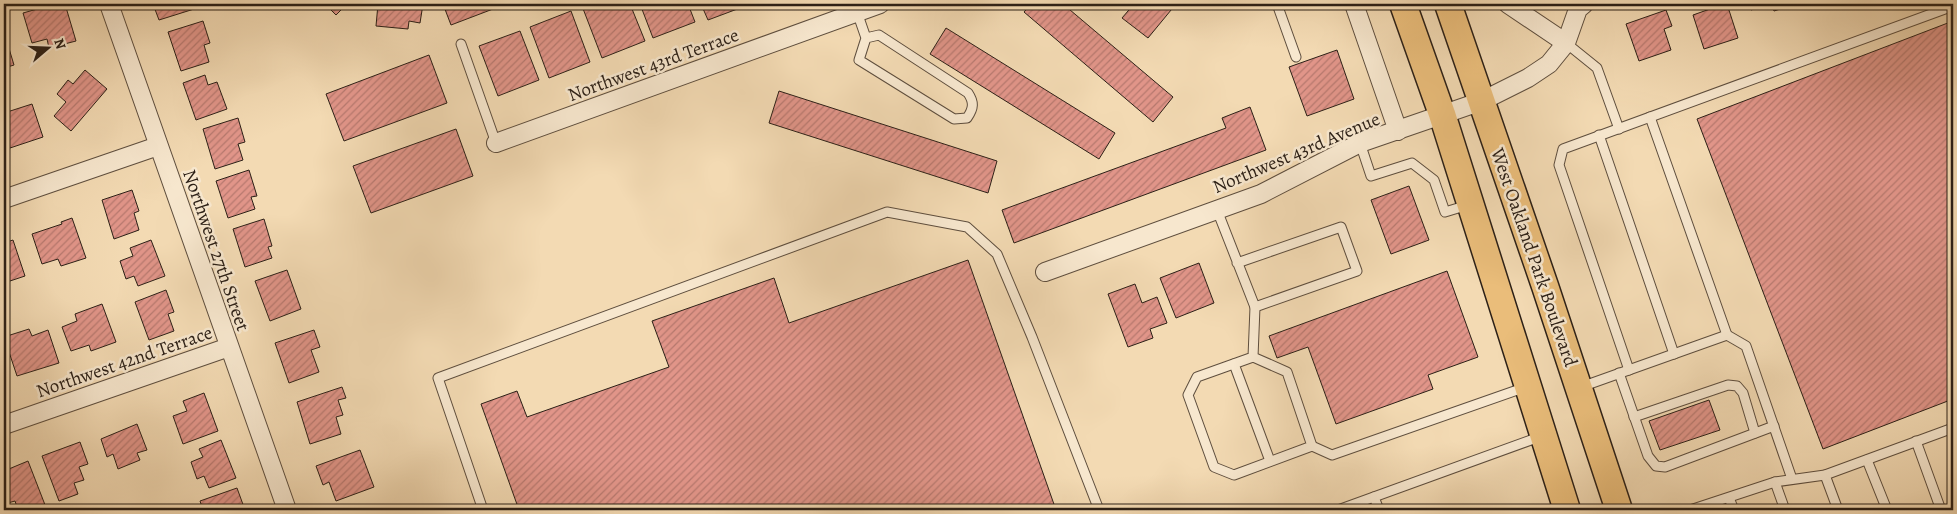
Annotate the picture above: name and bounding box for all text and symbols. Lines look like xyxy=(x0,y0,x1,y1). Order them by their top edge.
north arrow xyxy=(22,22,72,72)
street label: Northwest 43rd Terrace xyxy=(564,22,742,108)
text: N xyxy=(49,36,70,52)
street label: Northwest 43rd Avenue xyxy=(1209,106,1384,200)
street label: West Oakland Park Boulevard xyxy=(1484,144,1584,371)
street label: Northwest 27th Street xyxy=(176,166,256,335)
street label: Northwest 42nd Terrace xyxy=(33,320,216,404)

